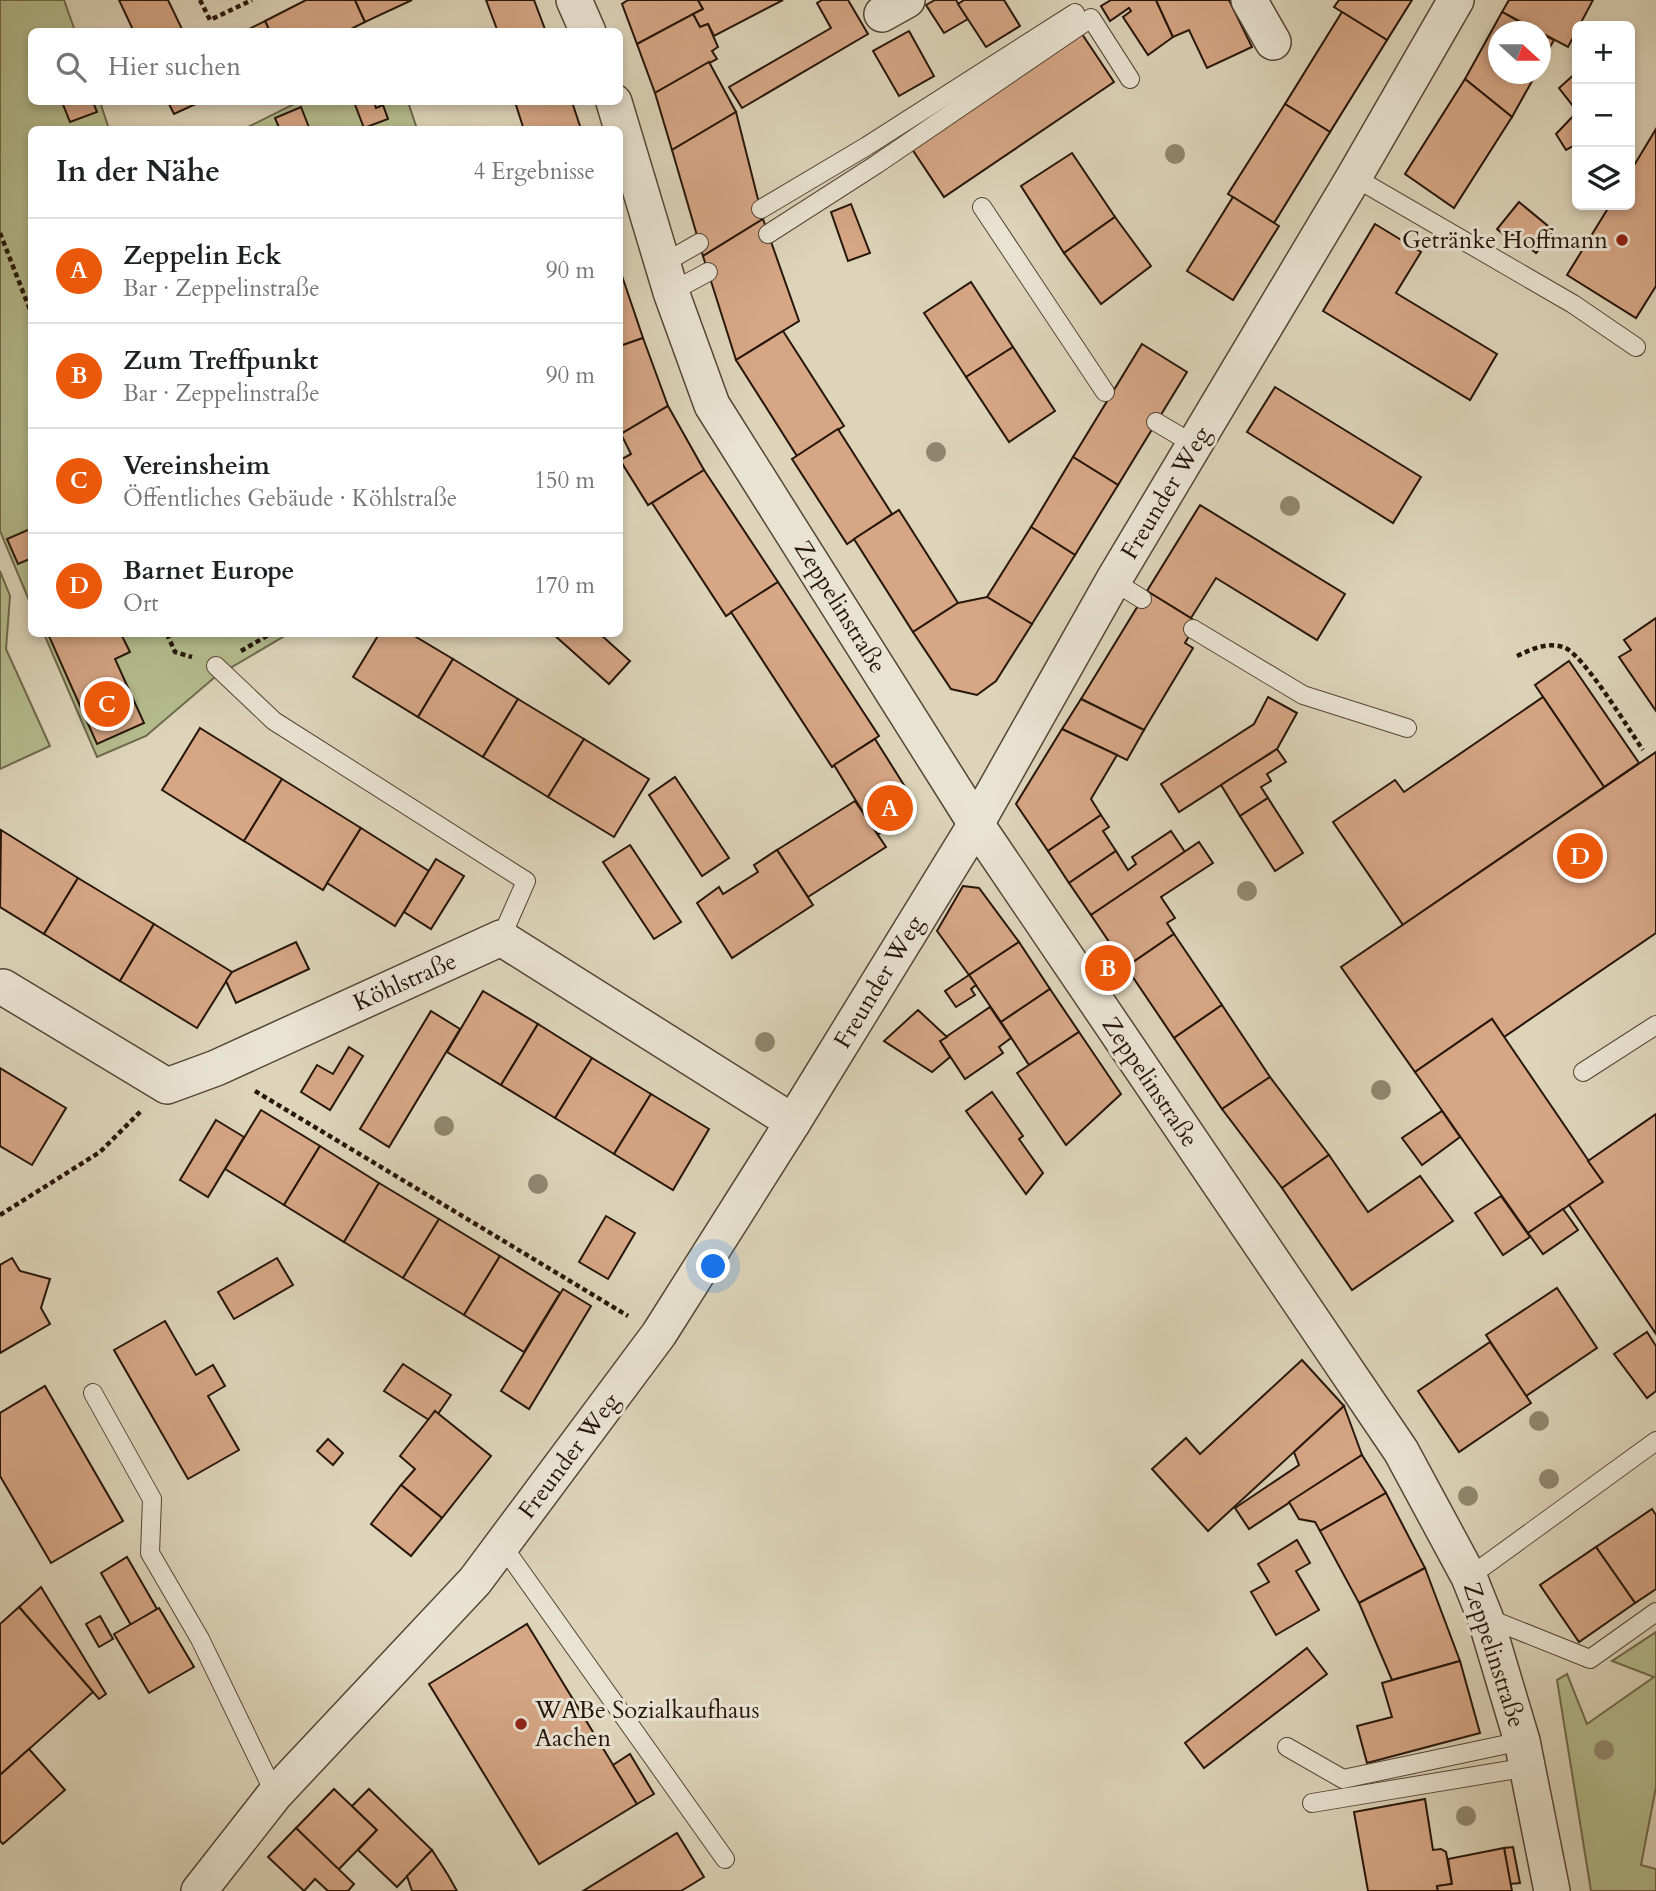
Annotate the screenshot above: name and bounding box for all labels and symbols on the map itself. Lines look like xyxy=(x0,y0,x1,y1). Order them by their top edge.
north arrow xyxy=(1488,21,1551,84)
place label: Getränke Hoffmann xyxy=(1402,224,1608,257)
marker: Getränke Hoffmann xyxy=(1614,232,1630,248)
street label: Freunder Weg xyxy=(1113,420,1219,566)
street label: Zeppelinstraße xyxy=(786,534,894,680)
pin: C xyxy=(84,678,130,730)
pin: A xyxy=(867,782,913,834)
pin: D xyxy=(1557,830,1603,882)
street label: Freunder Weg xyxy=(826,909,932,1055)
pin: B xyxy=(1085,942,1131,994)
street label: Köhlstraße xyxy=(348,945,462,1019)
street label: Zeppelinstraße xyxy=(1094,1010,1206,1154)
your location xyxy=(696,1249,730,1283)
street label: Freunder Weg xyxy=(511,1386,628,1526)
street label: Zeppelinstraße xyxy=(1455,1578,1533,1732)
place label: WABe Sozialkaufhaus Aachen xyxy=(534,1694,760,1755)
marker: WABe Sozialkaufhaus Aachen xyxy=(513,1716,529,1732)

